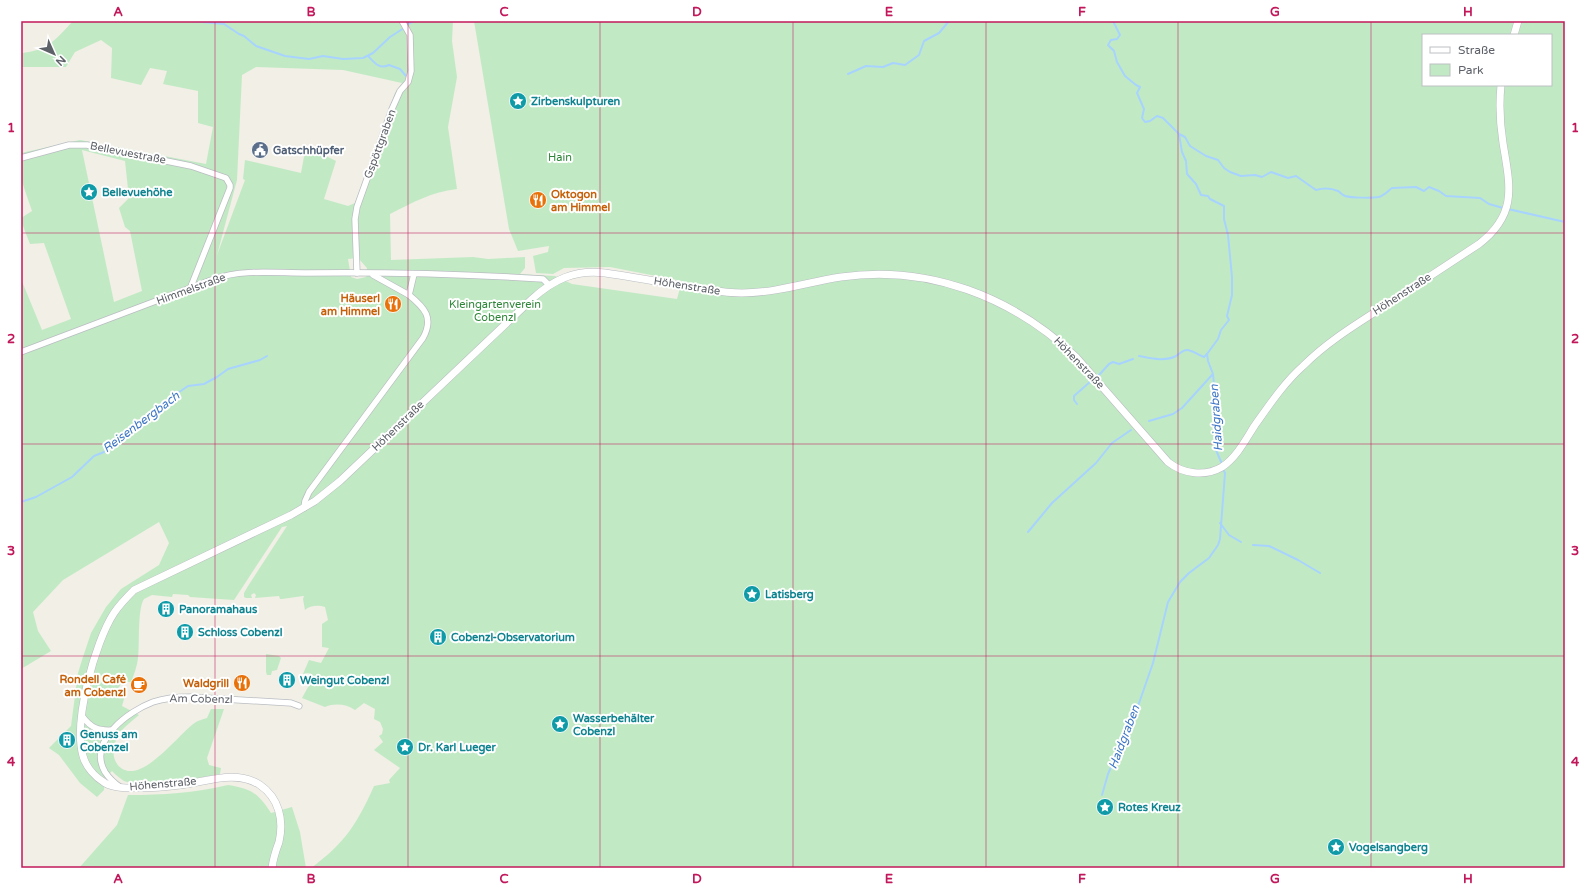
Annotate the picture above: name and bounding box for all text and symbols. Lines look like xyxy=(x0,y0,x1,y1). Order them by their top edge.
text: A xyxy=(113,4,123,20)
text: B xyxy=(306,4,316,20)
text: C xyxy=(499,4,509,20)
text: D xyxy=(692,4,702,20)
text: E xyxy=(885,4,893,20)
text: F xyxy=(1078,4,1086,20)
text: G xyxy=(1270,4,1280,20)
text: H xyxy=(1463,4,1473,20)
north arrow xyxy=(34,34,74,74)
legend xyxy=(1422,34,1552,86)
text: Straße xyxy=(1458,43,1495,57)
text: N xyxy=(53,53,68,68)
text: Park xyxy=(1458,63,1484,77)
place icon: Zirbenskulpturen xyxy=(508,91,528,111)
place label: Zirbenskulpturen xyxy=(531,95,621,109)
street label: Gspöttgraben xyxy=(361,108,399,180)
text: 1 xyxy=(7,120,15,136)
text: 1 xyxy=(1571,120,1579,136)
street label: Bellevuestraße xyxy=(89,139,167,167)
public building icon: Gatschhüpfer xyxy=(250,140,270,160)
place label: Gatschhüpfer xyxy=(273,144,345,158)
park label: Hain xyxy=(548,151,572,164)
place icon: Bellevuehöhe xyxy=(79,182,99,202)
place label: Bellevuehöhe xyxy=(102,186,173,199)
place label: Oktogon am Himmel xyxy=(551,188,610,214)
restaurant icon: Oktogon am Himmel xyxy=(528,190,548,210)
street label: Himmelstraße xyxy=(155,270,227,308)
street label: Höhenstraße xyxy=(1370,270,1434,318)
street label: Höhenstraße xyxy=(653,274,721,298)
place label: Häuserl am Himmel xyxy=(321,292,380,318)
restaurant icon: Häuserl am Himmel xyxy=(383,294,403,314)
park label: Kleingartenverein Cobenzl xyxy=(449,298,541,324)
text: 2 xyxy=(7,331,15,347)
text: 2 xyxy=(1571,331,1579,347)
street label: Höhenstraße xyxy=(1051,334,1107,392)
water label: Haidgraben xyxy=(1207,383,1225,452)
water label: Reisenbergbach xyxy=(100,388,183,455)
street label: Höhenstraße xyxy=(369,398,427,454)
text: 3 xyxy=(7,543,15,559)
text: 3 xyxy=(1571,543,1579,559)
place icon: Latisberg xyxy=(742,584,762,604)
place label: Latisberg xyxy=(765,588,814,602)
building icon: Panoramahaus xyxy=(156,599,176,619)
place label: Panoramahaus xyxy=(179,603,258,616)
building icon: Schloss Cobenzl xyxy=(175,622,195,642)
place label: Schloss Cobenzl xyxy=(198,626,283,639)
building icon: Cobenzl-Observatorium xyxy=(428,627,448,647)
place label: Cobenzl-Observatorium xyxy=(451,631,575,644)
building icon: Weingut Cobenzl xyxy=(277,670,297,690)
place label: Rondell Café am Cobenzl xyxy=(59,673,127,699)
restaurant icon: Waldgrill xyxy=(232,673,252,693)
place label: Weingut Cobenzl xyxy=(300,674,389,688)
cafe icon: Rondell Café am Cobenzl xyxy=(129,675,149,695)
place label: Waldgrill xyxy=(183,677,229,691)
street label: Am Cobenzl xyxy=(169,692,233,706)
water label: Haidgraben xyxy=(1105,703,1143,771)
place label: Wasserbehälter Cobenzl xyxy=(573,712,655,738)
place icon: Wasserbehälter Cobenzl xyxy=(550,714,570,734)
place label: Genuss am Cobenzel xyxy=(80,728,138,754)
building icon: Genuss am Cobenzel xyxy=(57,730,77,750)
place icon: Dr. Karl Lueger xyxy=(395,737,415,757)
place label: Dr. Karl Lueger xyxy=(418,741,497,755)
text: 4 xyxy=(7,754,16,770)
text: 4 xyxy=(1571,754,1580,770)
street label: Höhenstraße xyxy=(129,775,197,793)
place icon: Rotes Kreuz xyxy=(1095,797,1115,817)
place label: Rotes Kreuz xyxy=(1118,801,1181,814)
place icon: Vogelsangberg xyxy=(1326,837,1346,857)
place label: Vogelsangberg xyxy=(1349,841,1428,855)
text: A xyxy=(113,871,123,887)
text: B xyxy=(306,871,316,887)
text: C xyxy=(499,871,509,887)
text: D xyxy=(692,871,702,887)
text: E xyxy=(885,871,893,887)
text: F xyxy=(1078,871,1086,887)
text: G xyxy=(1270,871,1280,887)
text: H xyxy=(1463,871,1473,887)

